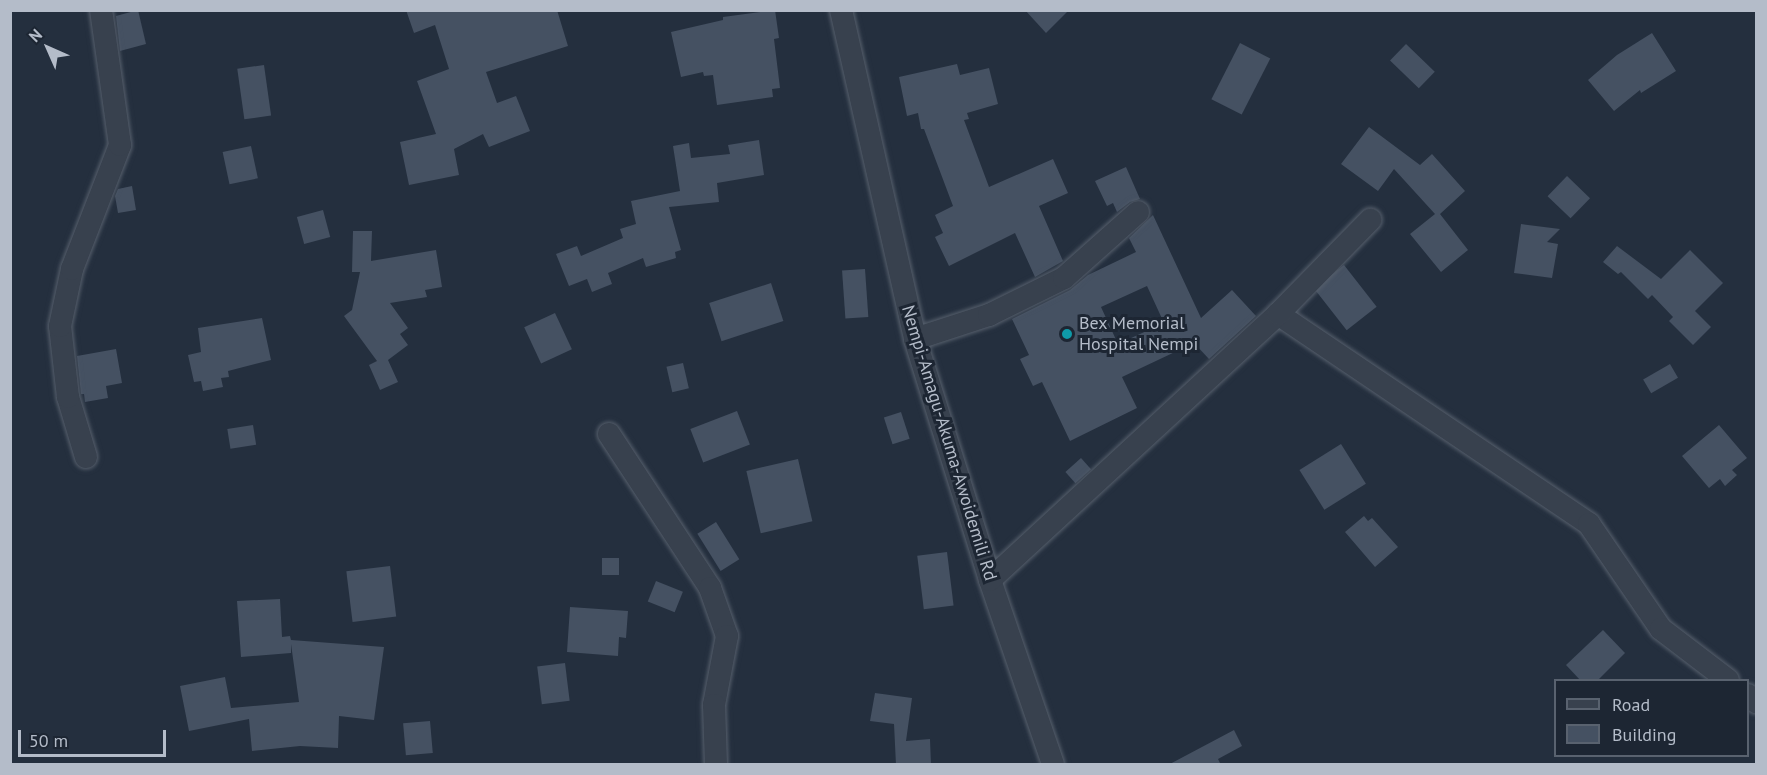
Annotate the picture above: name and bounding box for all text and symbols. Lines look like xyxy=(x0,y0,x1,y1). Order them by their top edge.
north arrow xyxy=(18,18,78,78)
text: N xyxy=(24,24,46,46)
street label: Nempi-Amagu-Akuma-Awoidemili Rd xyxy=(897,303,1001,583)
place label: Bex Memorial Hospital Nempi xyxy=(1079,313,1198,356)
marker: Bex Memorial Hospital Nempi xyxy=(1060,327,1074,341)
legend xyxy=(1554,679,1749,757)
text: Road xyxy=(1612,693,1650,716)
scale bar xyxy=(21,718,170,756)
text: Building xyxy=(1612,723,1676,746)
text: 50 m xyxy=(29,729,68,752)

